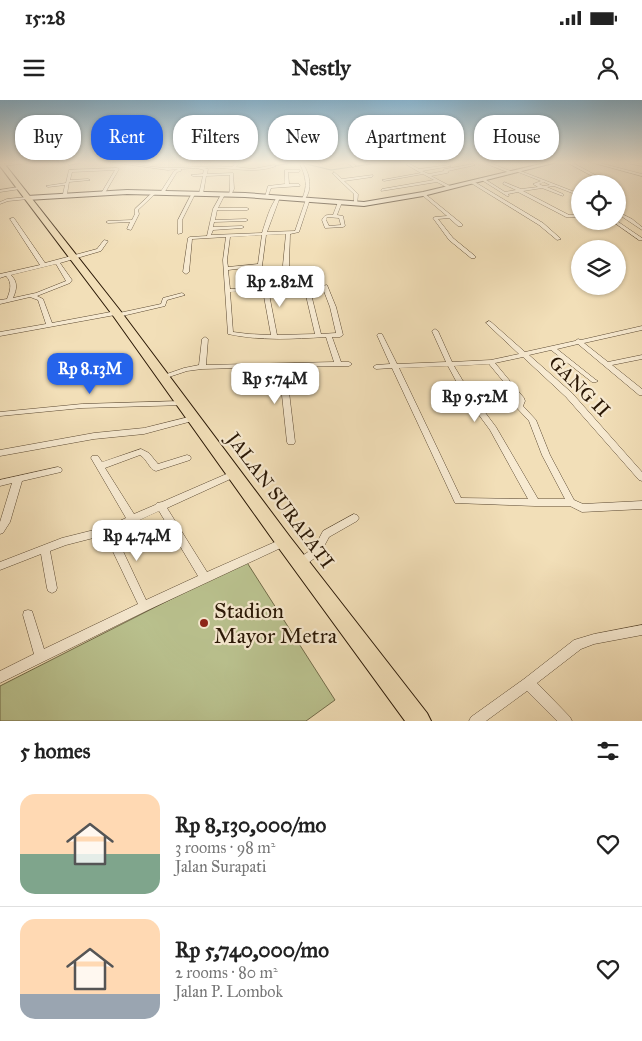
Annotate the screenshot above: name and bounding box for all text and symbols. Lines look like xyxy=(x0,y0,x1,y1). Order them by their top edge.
text: 15:28 xyxy=(25,6,65,29)
icon: menu xyxy=(20,54,48,82)
text: Nestly xyxy=(291,54,351,81)
icon: person xyxy=(594,54,622,82)
chip: Buy xyxy=(15,115,81,160)
chip: Rent xyxy=(91,115,163,160)
chip: Filters xyxy=(173,115,258,160)
chip: New xyxy=(268,115,338,160)
chip: Apartment xyxy=(348,115,464,160)
chip: House xyxy=(474,115,559,160)
map controls xyxy=(571,175,626,295)
button: locate xyxy=(571,175,626,230)
button: layers xyxy=(571,240,626,295)
pin: Rp 2.82M xyxy=(228,266,332,308)
text: Rp 2.82M xyxy=(246,272,314,291)
street label: GANG II xyxy=(544,351,615,422)
pin: Rp 8.13M xyxy=(38,352,142,395)
text: Rp 8.13M xyxy=(58,359,122,378)
pin: Rp 5.74M xyxy=(223,362,327,405)
text: Rp 5.74M xyxy=(242,369,308,388)
pin: Rp 9.52M xyxy=(423,380,527,423)
text: Rp 9.52M xyxy=(442,387,508,406)
street label: JALAN SURAPATI xyxy=(220,426,339,573)
pin: Rp 4.74M xyxy=(85,520,189,562)
text: Rp 4.74M xyxy=(103,526,171,545)
place label: Stadion Mayor Metra xyxy=(214,597,338,649)
marker: Stadion Mayor Metra xyxy=(198,617,210,629)
icon: filters xyxy=(594,737,622,765)
text: 5 homes xyxy=(20,738,91,764)
text: Rp 8,130,000/mo xyxy=(175,812,326,838)
icon: home xyxy=(60,814,120,874)
icon: heart xyxy=(594,830,622,858)
text: 3 rooms · 98 m² xyxy=(175,838,275,857)
text: Jalan Surapati xyxy=(175,857,266,876)
text: Rp 5,740,000/mo xyxy=(175,937,329,963)
icon: home xyxy=(60,939,120,999)
icon: heart xyxy=(594,955,622,983)
text: 2 rooms · 80 m² xyxy=(175,963,278,982)
text: Jalan P. Lombok xyxy=(175,982,283,1001)

